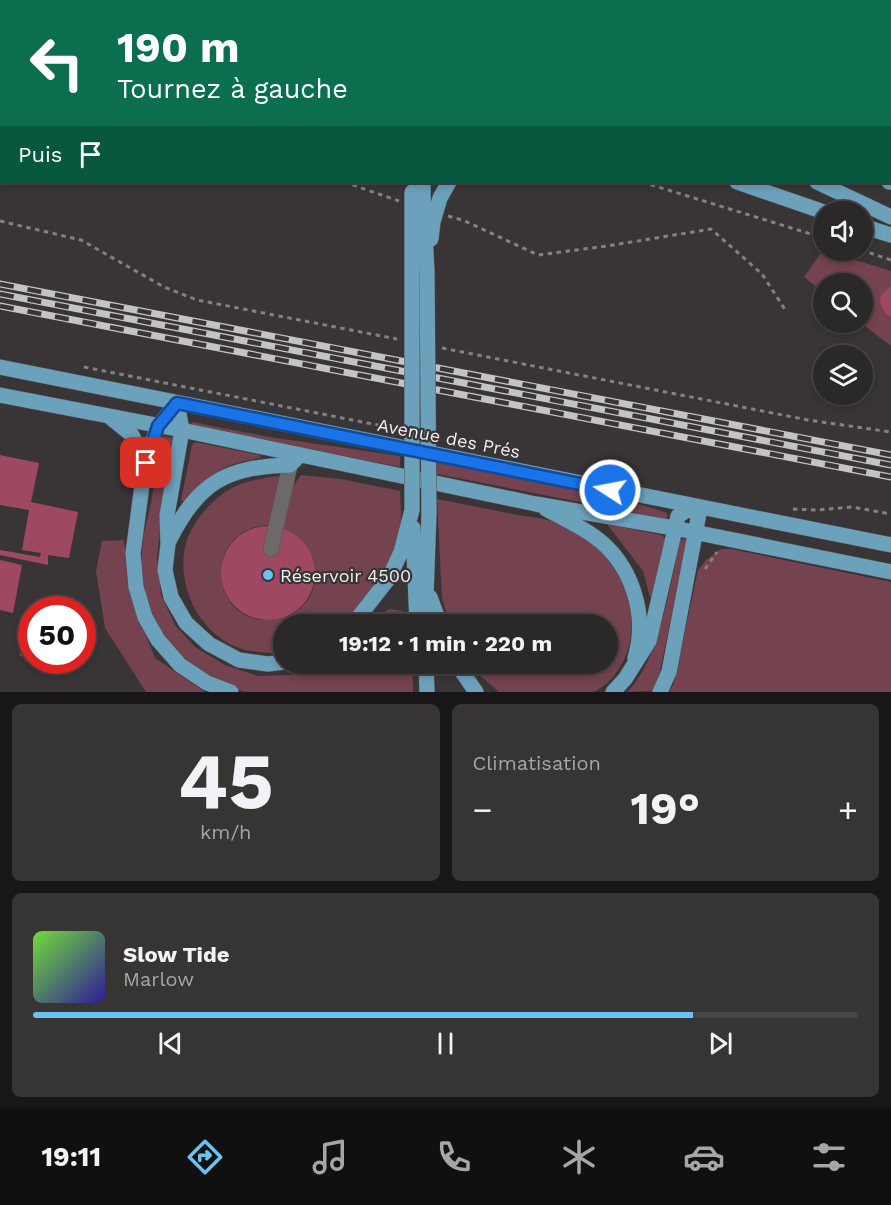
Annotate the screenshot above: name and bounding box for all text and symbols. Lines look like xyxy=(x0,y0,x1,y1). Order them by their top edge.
text: 190 m xyxy=(117,23,240,72)
icon: left xyxy=(18,24,96,102)
text: Tournez à gauche xyxy=(117,73,348,105)
icon: arrive xyxy=(74,138,107,171)
text: Puis xyxy=(18,142,62,167)
map controls xyxy=(813,201,873,405)
button: sound xyxy=(813,201,873,261)
button: search xyxy=(813,273,873,333)
button: layers xyxy=(813,345,873,405)
street label: Avenue des Prés xyxy=(376,414,522,462)
pin xyxy=(120,437,171,488)
icon: arrive xyxy=(129,446,162,479)
position arrow xyxy=(578,458,642,522)
place label: Réservoir 4500 xyxy=(280,565,411,586)
marker: Réservoir 4500 xyxy=(261,568,275,582)
speed limit sign: 50 xyxy=(18,596,96,674)
text: 19:12 · 1 min · 220 m xyxy=(339,631,552,656)
text: 45 xyxy=(178,735,274,827)
text: Climatisation xyxy=(473,751,601,775)
text: 19° xyxy=(631,782,700,835)
text: − xyxy=(473,790,492,829)
text: + xyxy=(838,790,858,829)
text: km/h xyxy=(200,820,252,844)
text: Slow Tide xyxy=(123,942,230,967)
text: Marlow xyxy=(123,967,194,991)
icon: previous xyxy=(154,1027,187,1060)
icon: pause xyxy=(429,1027,462,1060)
icon: next xyxy=(704,1027,737,1060)
icon: directions xyxy=(184,1136,226,1178)
icon: music xyxy=(309,1136,351,1178)
icon: phone xyxy=(433,1136,475,1178)
icon: climate xyxy=(558,1136,600,1178)
icon: car xyxy=(683,1136,725,1178)
icon: filters xyxy=(808,1136,850,1178)
text: 19:11 xyxy=(41,1141,101,1173)

